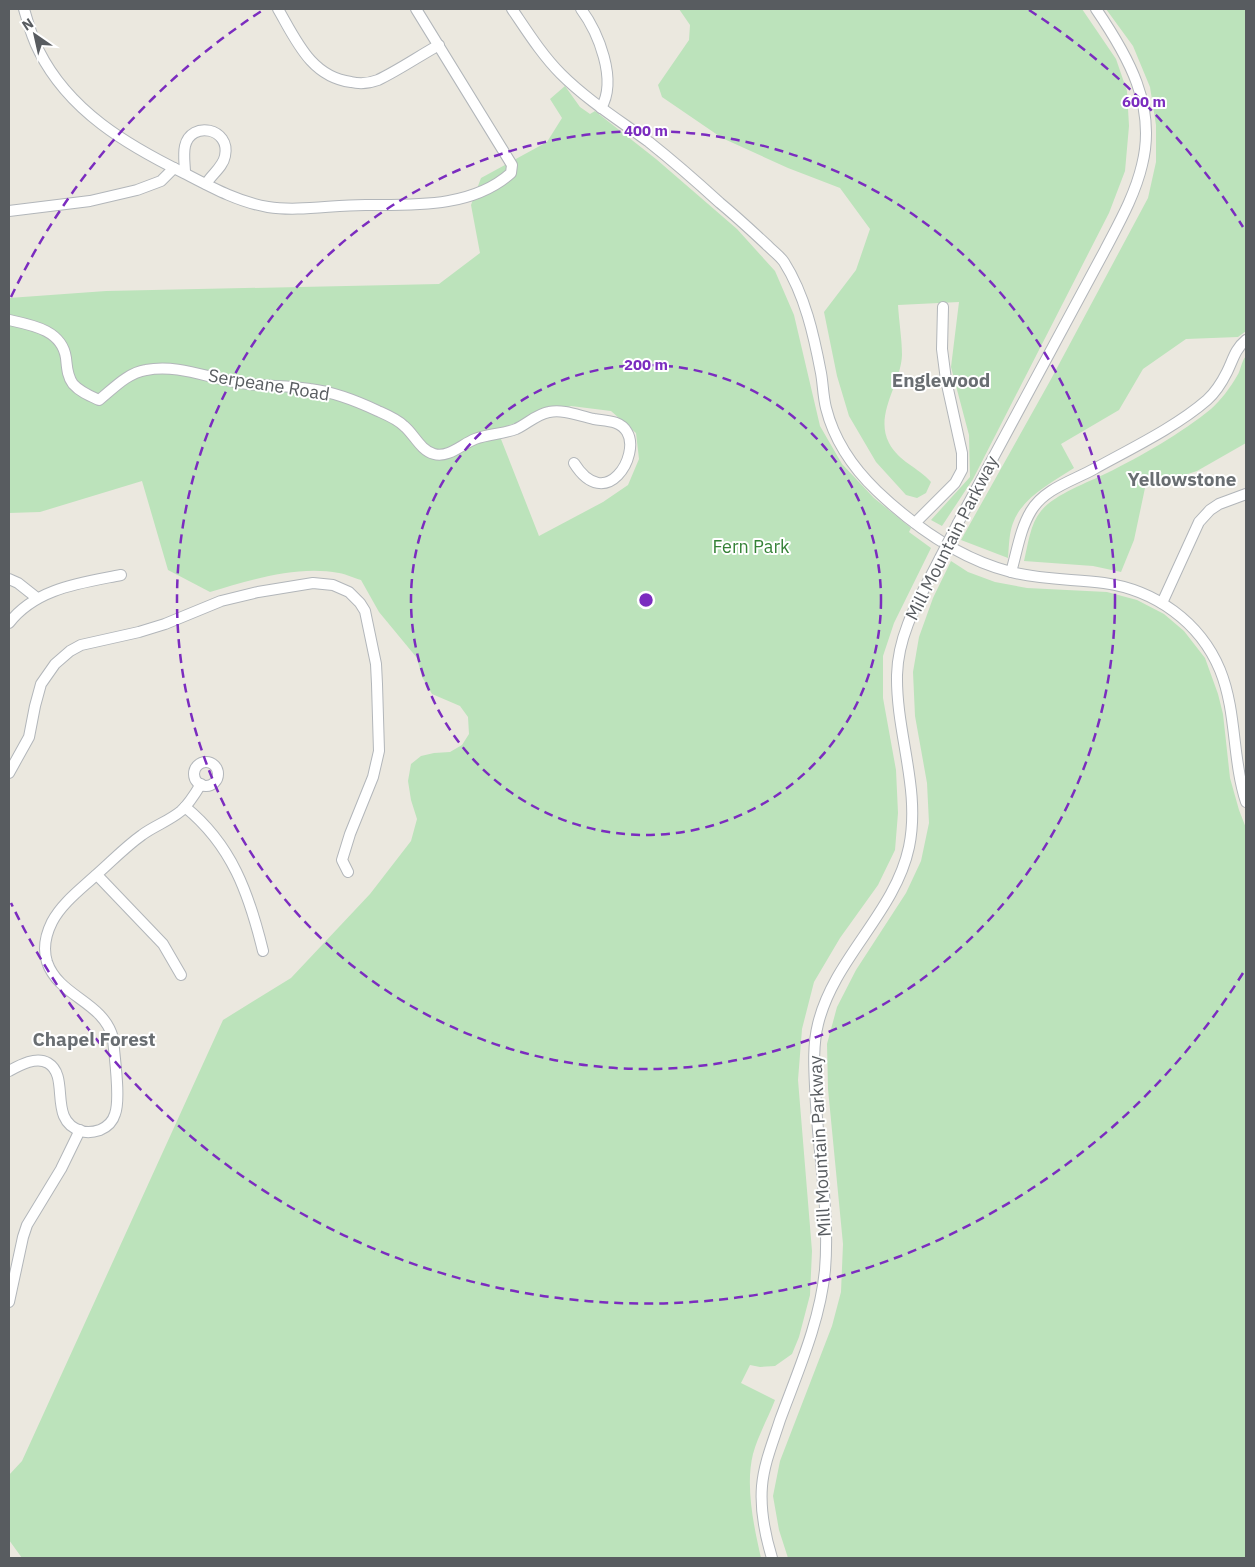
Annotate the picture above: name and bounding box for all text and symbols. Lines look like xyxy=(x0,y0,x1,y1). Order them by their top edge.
north arrow xyxy=(10,10,60,60)
text: N xyxy=(18,14,37,35)
text: 600 m xyxy=(1122,92,1166,111)
text: 400 m xyxy=(624,121,668,140)
text: 200 m xyxy=(624,355,668,374)
street label: Serpeane Road xyxy=(207,364,331,405)
district label: Englewood xyxy=(892,368,990,392)
street label: Mill Mountain Parkway xyxy=(900,452,1003,624)
district label: Yellowstone xyxy=(1127,467,1237,491)
park label: Fern Park xyxy=(712,535,790,558)
centre of rings xyxy=(637,591,655,609)
district label: Chapel Forest xyxy=(32,1027,156,1051)
street label: Mill Mountain Parkway xyxy=(803,1055,836,1237)

